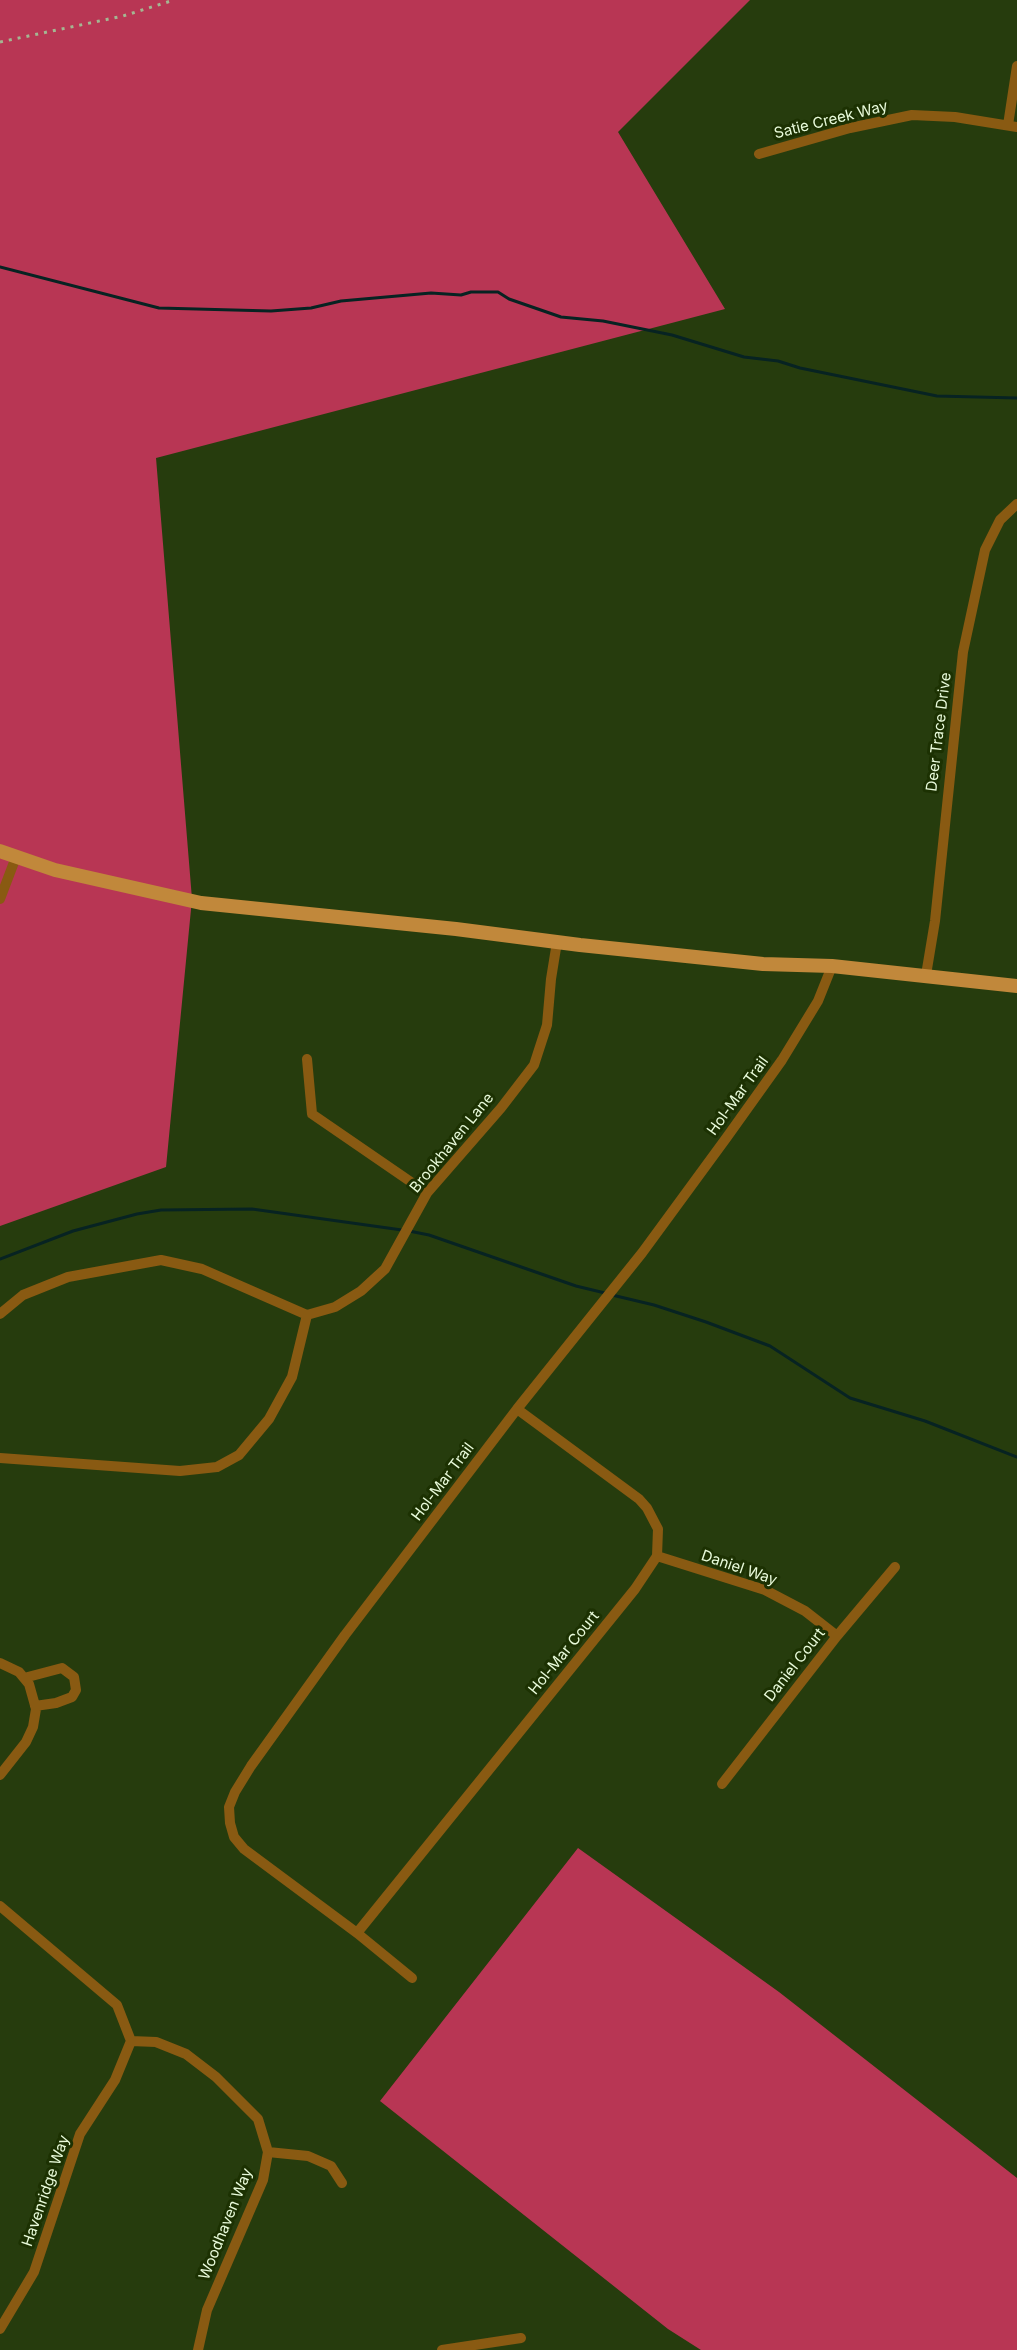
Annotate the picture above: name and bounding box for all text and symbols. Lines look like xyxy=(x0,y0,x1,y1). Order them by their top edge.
street label: Satie Creek Way xyxy=(772,97,890,143)
street label: Deer Trace Drive xyxy=(923,671,955,793)
street label: Hol-Mar Trail xyxy=(703,1053,773,1139)
street label: Brookhaven Lane xyxy=(406,1090,498,1196)
street label: Hol-Mar Trail xyxy=(408,1440,478,1524)
street label: Daniel Way xyxy=(699,1547,779,1589)
street label: Hol-Mar Court xyxy=(525,1608,603,1698)
street label: Daniel Court xyxy=(761,1625,829,1705)
street label: Havenridge Way xyxy=(19,2133,73,2249)
street label: Woodhaven Way xyxy=(195,2166,257,2282)

